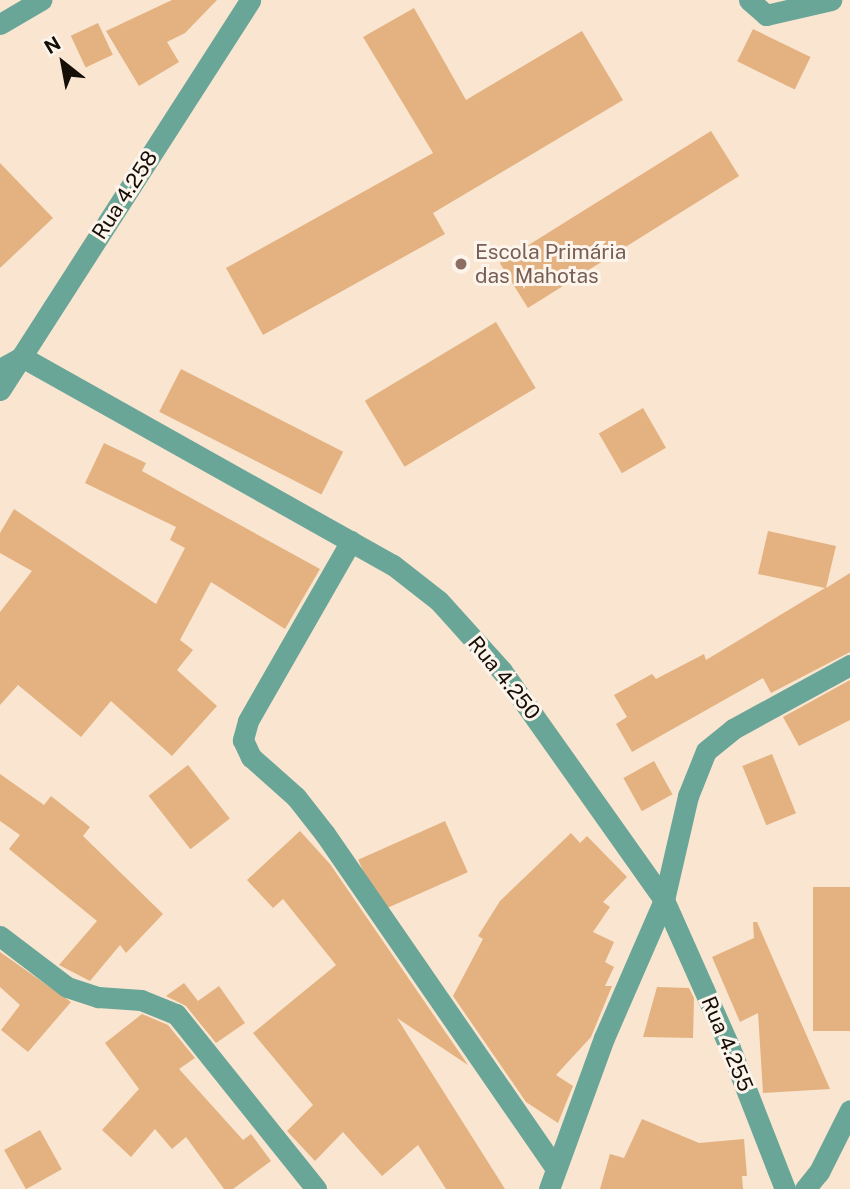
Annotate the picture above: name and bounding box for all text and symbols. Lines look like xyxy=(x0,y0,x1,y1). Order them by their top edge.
north arrow xyxy=(28,28,98,98)
text: N xyxy=(40,32,64,58)
street label: Rua 4.258 xyxy=(87,146,163,244)
place label: Escola Primária das Mahotas xyxy=(475,239,626,289)
marker: Escola Primária das Mahotas xyxy=(453,256,469,272)
street label: Rua 4.250 xyxy=(463,631,545,725)
street label: Rua 4.255 xyxy=(696,993,758,1095)

